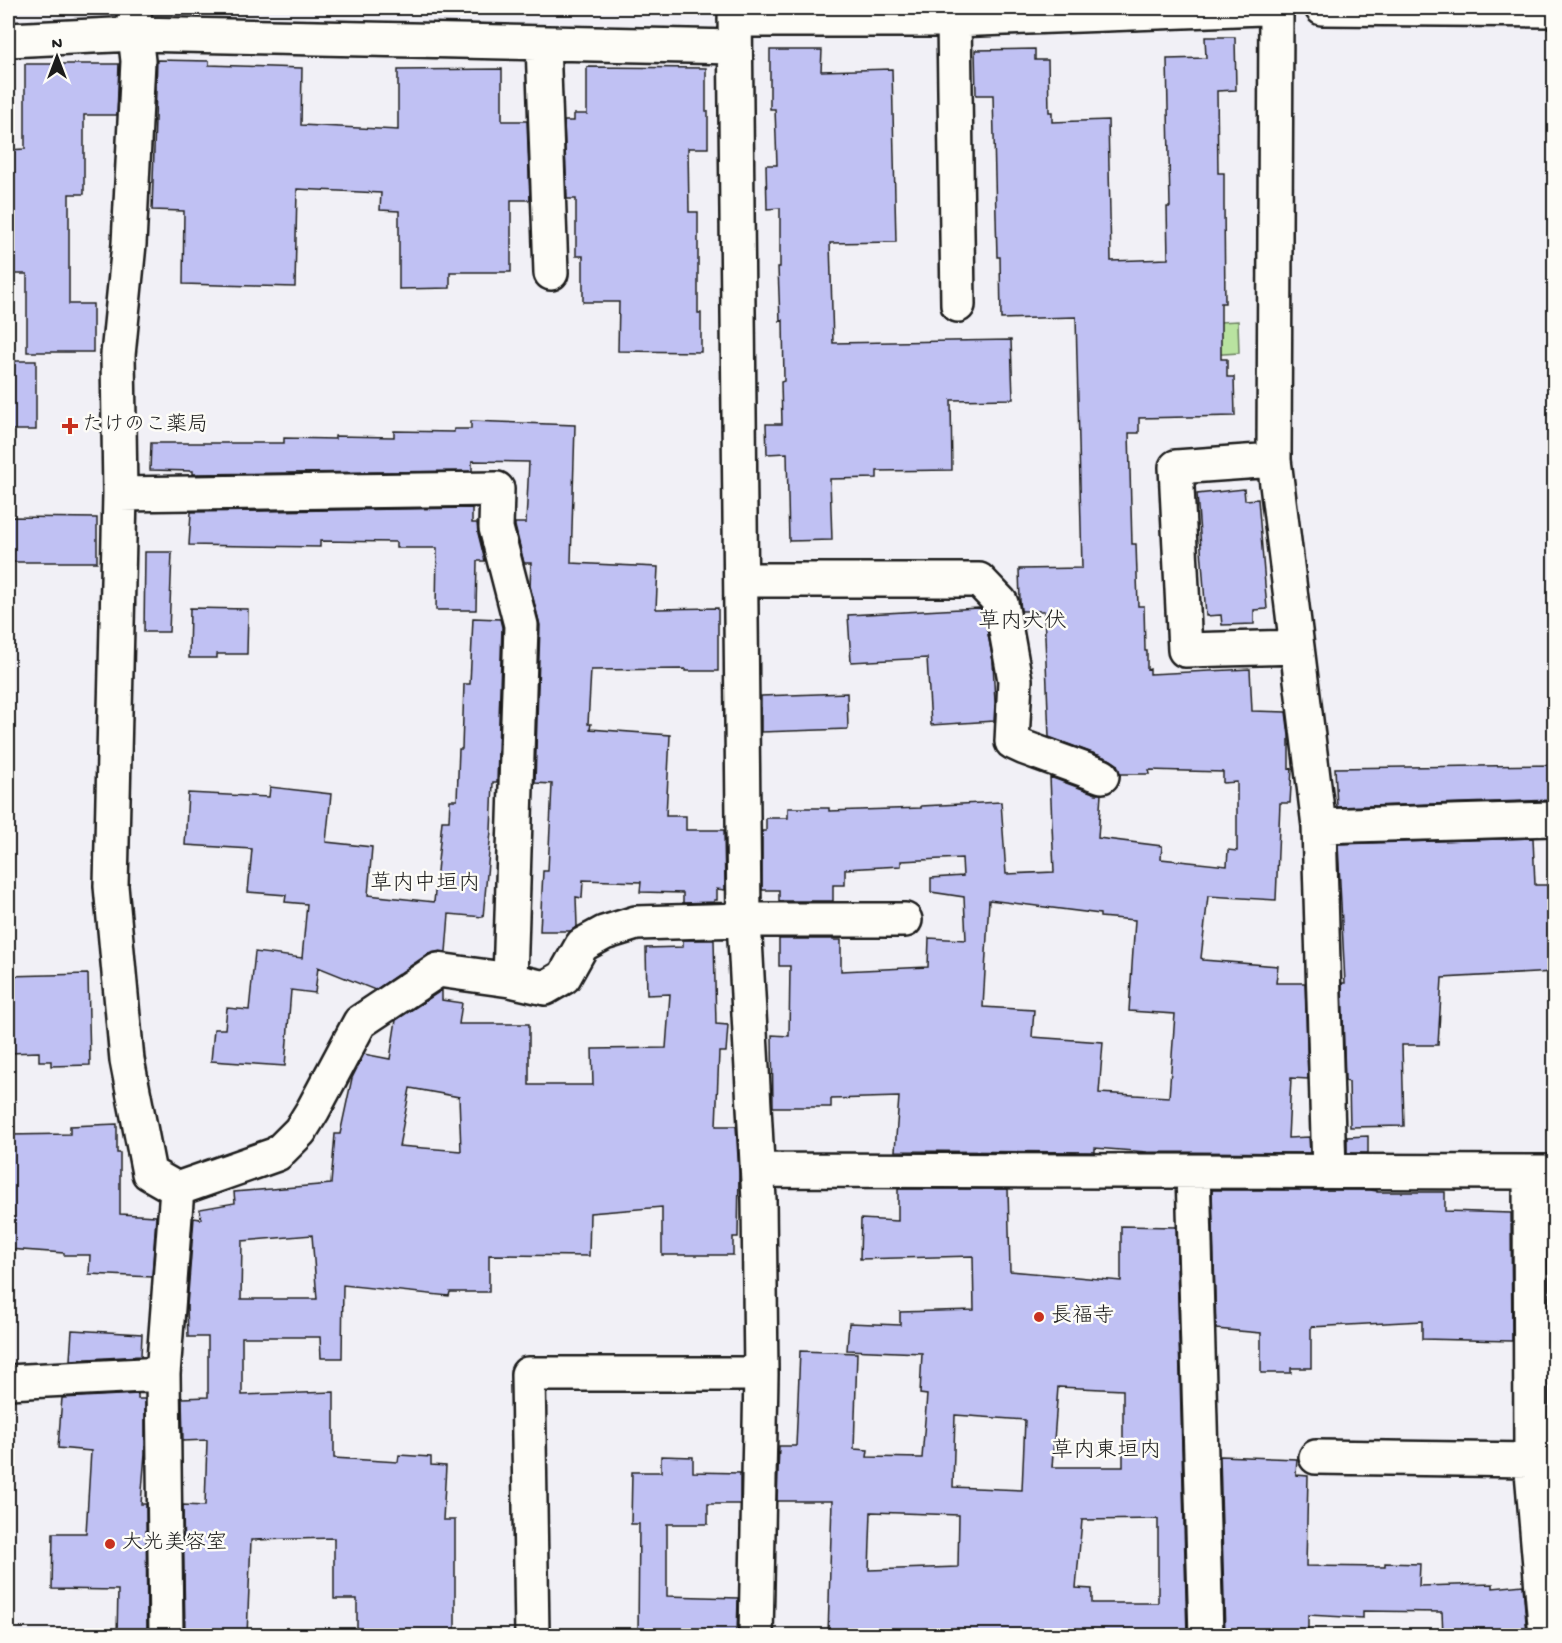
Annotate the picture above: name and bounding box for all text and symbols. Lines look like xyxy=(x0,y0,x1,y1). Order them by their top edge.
north arrow xyxy=(27,27,87,87)
text: N xyxy=(52,36,63,55)
place label: たけのこ薬局 xyxy=(82,413,208,439)
marker: たけのこ薬局 xyxy=(63,419,77,433)
district label: 草内犬伏 xyxy=(978,609,1066,636)
district label: 草内中垣内 xyxy=(370,870,480,898)
place label: 長福寺 xyxy=(1051,1304,1114,1330)
marker: 長福寺 xyxy=(1032,1310,1046,1324)
district label: 草内東垣内 xyxy=(1051,1438,1161,1465)
place label: 大光美容室 xyxy=(122,1530,227,1557)
marker: 大光美容室 xyxy=(103,1537,117,1551)

